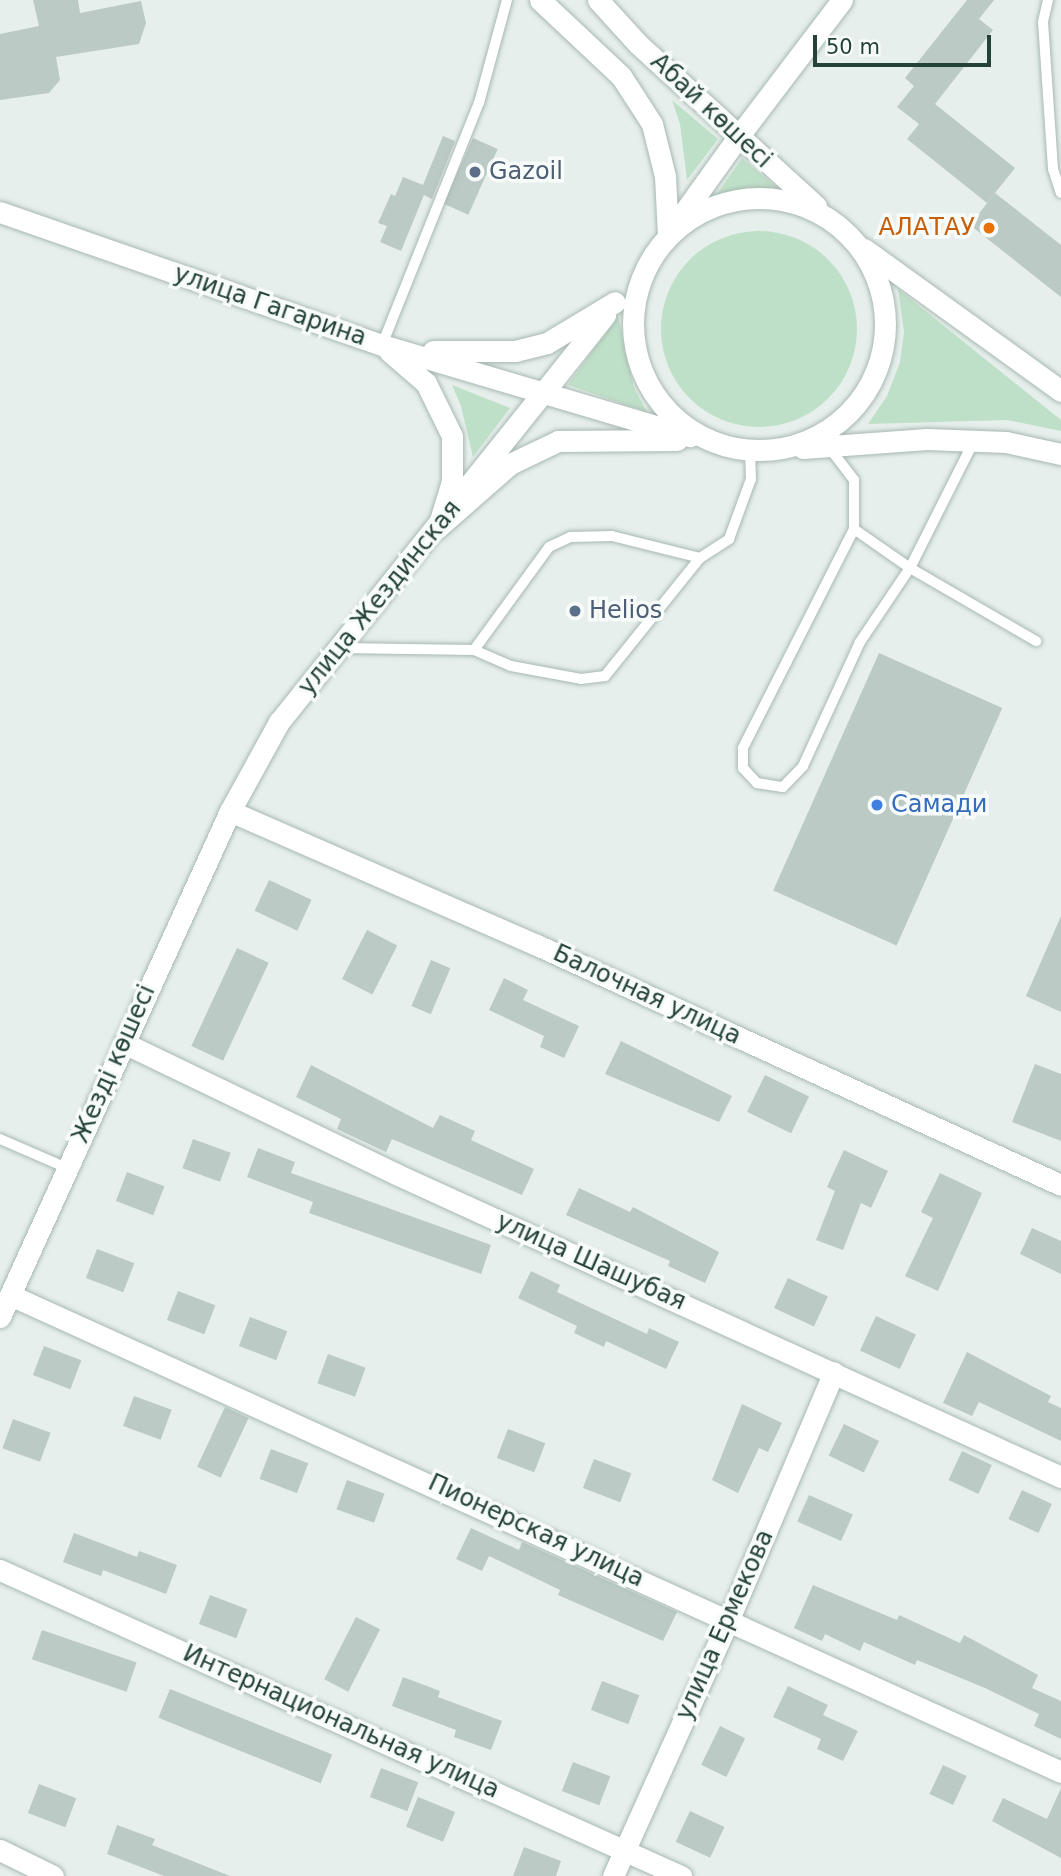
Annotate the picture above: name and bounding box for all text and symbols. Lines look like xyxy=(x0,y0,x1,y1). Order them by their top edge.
scale bar xyxy=(816,21,995,65)
text: 50 m xyxy=(826,35,880,59)
street label: Абай көшесі xyxy=(645,48,777,174)
place label: Gazoil xyxy=(489,158,563,186)
marker: Gazoil xyxy=(467,164,483,180)
place label: АЛАТАУ xyxy=(878,214,975,242)
marker: АЛАТАУ xyxy=(981,220,997,236)
street label: улица Гагарина xyxy=(170,260,370,352)
street label: улица Жездинская xyxy=(293,495,467,701)
place label: Helios xyxy=(589,597,662,625)
marker: Helios xyxy=(567,603,583,619)
place label: Самади xyxy=(891,791,987,819)
marker: Самади xyxy=(869,797,885,813)
street label: Балочная улица xyxy=(548,939,746,1051)
street label: Жезді көшесі xyxy=(66,980,162,1148)
street label: улица Шашубая xyxy=(492,1207,690,1317)
street label: Пионерская улица xyxy=(424,1468,648,1594)
street label: улица Ермекова xyxy=(670,1525,780,1725)
street label: Интернациональная улица xyxy=(178,1639,504,1805)

